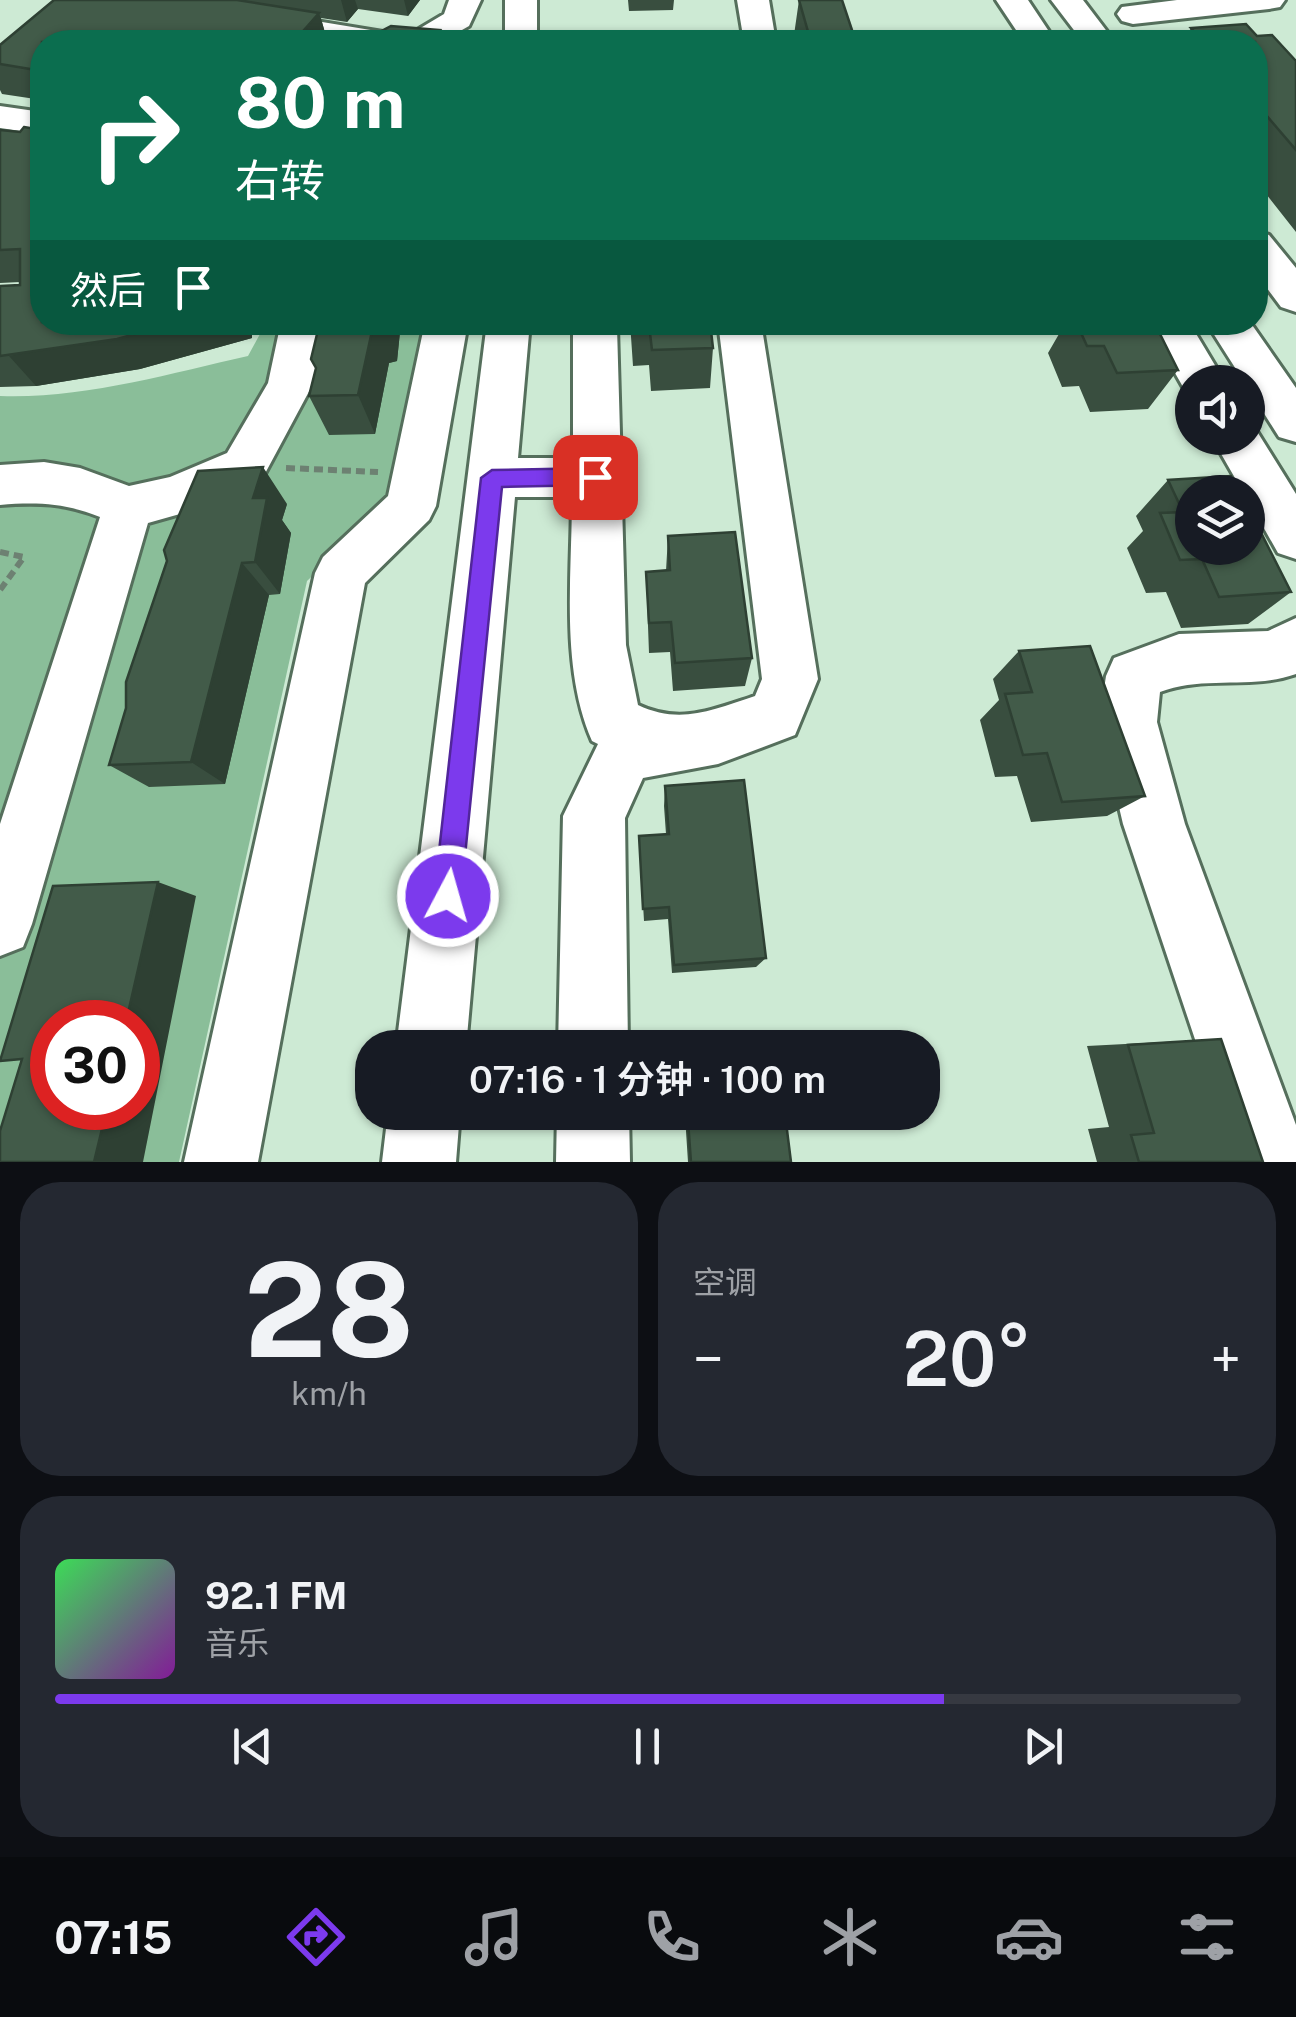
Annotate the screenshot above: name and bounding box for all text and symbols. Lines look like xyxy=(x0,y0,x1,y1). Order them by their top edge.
text: 80 m xyxy=(235,61,405,144)
icon: right xyxy=(70,70,200,200)
text: 右转 xyxy=(235,154,325,207)
icon: arrive xyxy=(166,260,221,315)
text: 然后 xyxy=(70,268,146,313)
map controls xyxy=(1175,365,1265,565)
button: sound xyxy=(1175,365,1265,455)
pin xyxy=(553,435,638,520)
icon: arrive xyxy=(568,450,623,505)
button: layers xyxy=(1175,475,1265,565)
position arrow xyxy=(396,844,500,948)
speed limit sign: 30 xyxy=(30,1000,160,1130)
text: 07:16 · 1 分钟 · 100 m xyxy=(469,1057,826,1102)
text: 28 xyxy=(244,1234,414,1386)
text: 空调 xyxy=(693,1264,757,1301)
text: 20° xyxy=(903,1315,1031,1403)
text: − xyxy=(693,1327,724,1391)
text: + xyxy=(1210,1327,1241,1391)
text: km/h xyxy=(291,1375,367,1412)
text: 92.1 FM xyxy=(205,1573,347,1618)
text: 音乐 xyxy=(205,1625,269,1662)
icon: previous xyxy=(225,1719,280,1774)
icon: pause xyxy=(620,1719,675,1774)
icon: next xyxy=(1016,1719,1071,1774)
icon: directions xyxy=(281,1902,351,1972)
icon: music xyxy=(459,1902,529,1972)
icon: phone xyxy=(637,1902,707,1972)
icon: climate xyxy=(815,1902,885,1972)
icon: car xyxy=(994,1902,1064,1972)
icon: filters xyxy=(1172,1902,1242,1972)
text: 07:15 xyxy=(54,1911,172,1964)

